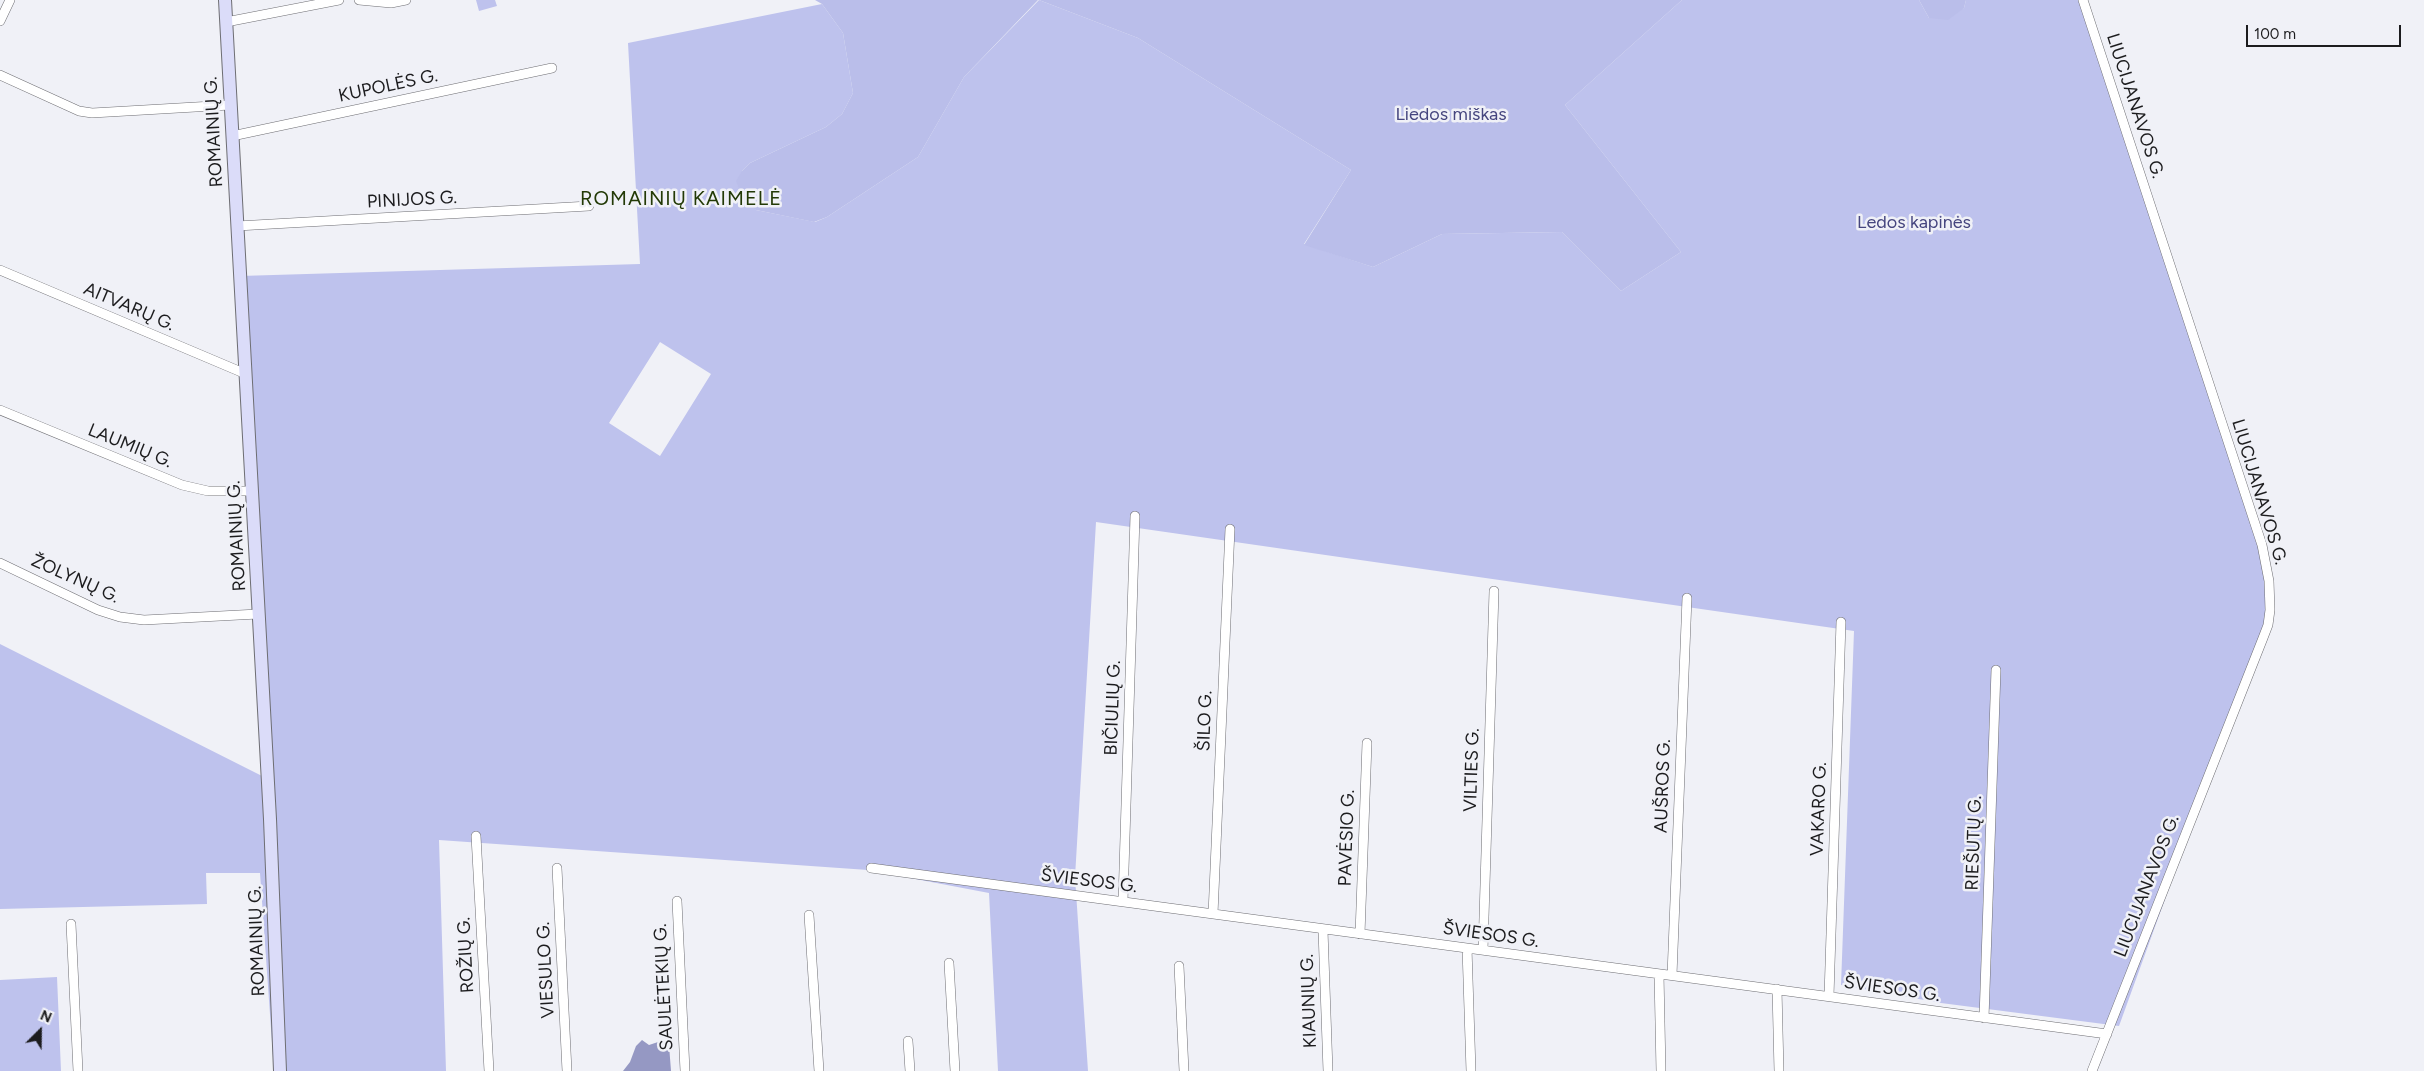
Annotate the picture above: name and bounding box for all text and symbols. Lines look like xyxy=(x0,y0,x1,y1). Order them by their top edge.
scale bar xyxy=(2249,15,2404,47)
text: 100 m xyxy=(2254,25,2296,43)
street label: LIUCIJANAVOS G. xyxy=(2101,31,2169,181)
street label: KUPOLĖS G. xyxy=(336,65,440,107)
street label: ROMAINIŲ G. xyxy=(200,76,228,188)
park label: Liedos miškas xyxy=(1395,104,1507,126)
street label: PINIJOS G. xyxy=(366,187,458,213)
district label: ROMAINIŲ KAIMELĖ xyxy=(578,187,784,211)
park label: Ledos kapinės xyxy=(1857,212,1971,234)
street label: AITVARŲ G. xyxy=(80,278,178,336)
street label: LIUCIJANAVOS G. xyxy=(2227,417,2291,567)
street label: LAUMIŲ G. xyxy=(85,419,175,473)
street label: ROMAINIŲ G. xyxy=(223,480,251,592)
street label: ŽOLYNŲ G. xyxy=(28,550,122,608)
street label: BIČIULIŲ G. xyxy=(1101,660,1125,756)
street label: ŠILO G. xyxy=(1193,690,1217,752)
street label: VILTIES G. xyxy=(1460,728,1484,812)
street label: AUŠROS G. xyxy=(1651,739,1675,833)
street label: VAKARO G. xyxy=(1807,762,1831,856)
street label: PAVĖSIO G. xyxy=(1335,789,1359,887)
street label: RIEŠUTŲ G. xyxy=(1962,795,1986,891)
street label: LIUCIJANAVOS G. xyxy=(2110,812,2184,960)
street label: ŠVIESOS G. xyxy=(1040,864,1138,898)
street label: ROMAINIŲ G. xyxy=(244,885,270,997)
street label: ROŽIŲ G. xyxy=(453,916,479,994)
street label: ŠVIESOS G. xyxy=(1441,918,1541,952)
street label: VIESULO G. xyxy=(533,921,559,1019)
street label: SAULĖTEKIŲ G. xyxy=(650,923,678,1051)
street label: KIAUNIŲ G. xyxy=(1297,954,1321,1048)
street label: ŠVIESOS G. xyxy=(1842,972,1942,1006)
north arrow xyxy=(15,1006,65,1056)
text: N xyxy=(38,1007,54,1027)

